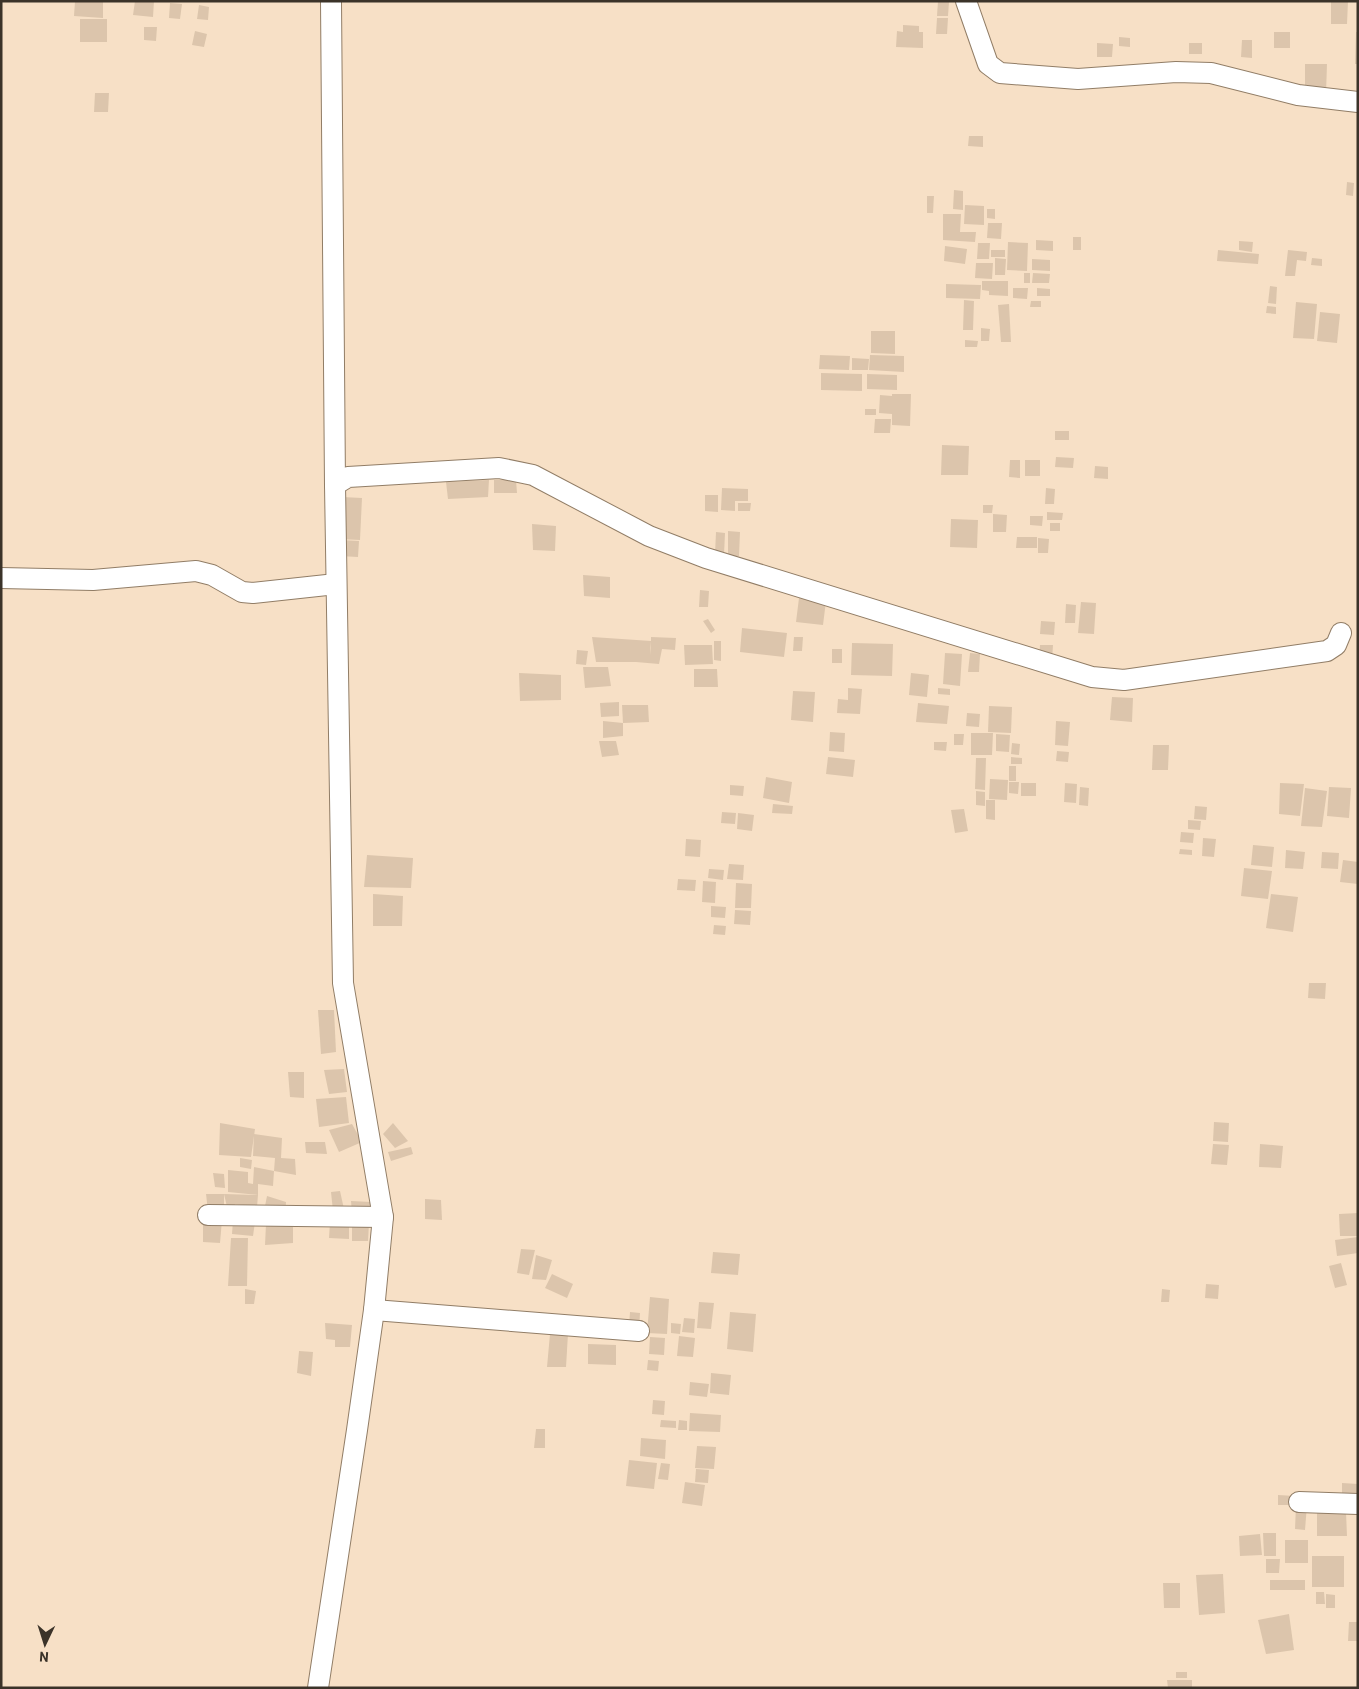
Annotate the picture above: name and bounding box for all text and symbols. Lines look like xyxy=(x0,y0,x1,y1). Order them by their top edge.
north arrow xyxy=(20,1619,70,1669)
text: N xyxy=(39,1649,49,1666)

